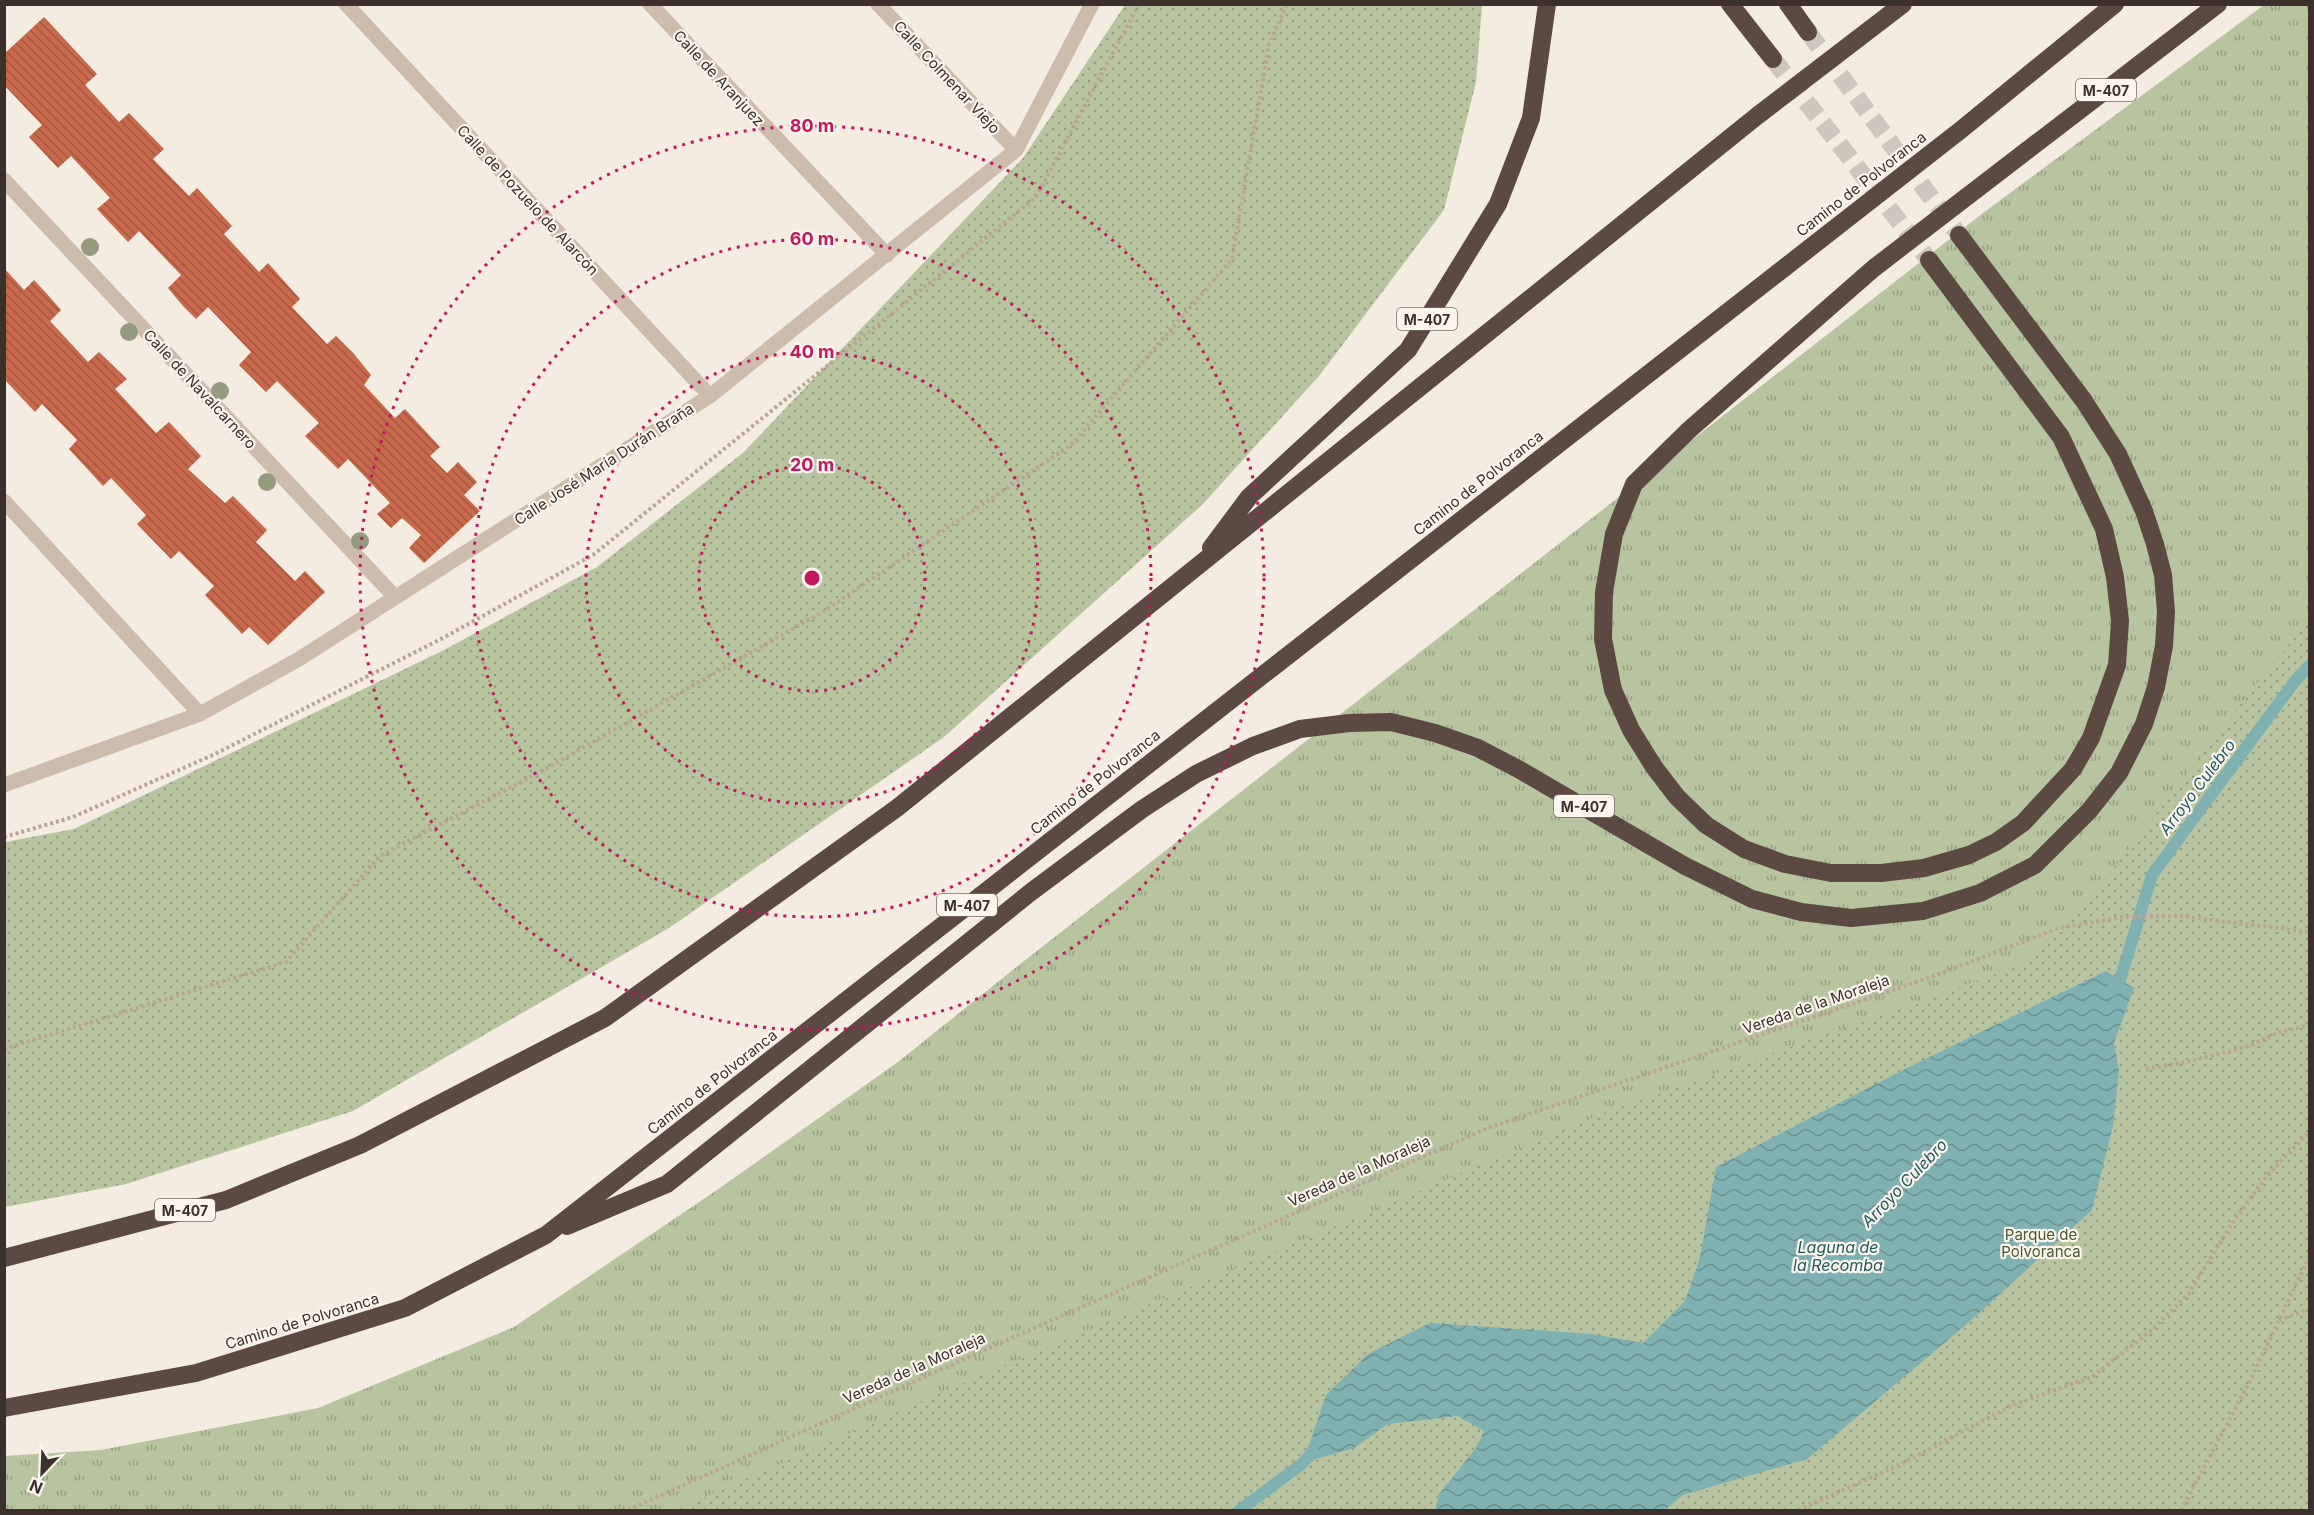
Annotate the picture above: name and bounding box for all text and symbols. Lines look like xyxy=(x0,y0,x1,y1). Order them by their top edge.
street label: Calle Colmenar Viejo xyxy=(890,17,1004,137)
street label: Calle de Aranjuez xyxy=(670,26,768,130)
road number: M-407 xyxy=(2076,79,2136,101)
text: 80 m xyxy=(790,115,834,136)
street label: Calle de Pozuelo de Alarcón xyxy=(453,121,603,279)
street label: Camino de Polvoranca xyxy=(1792,127,1930,241)
text: 60 m xyxy=(790,228,834,249)
road number: M-407 xyxy=(1397,308,1457,330)
street label: Calle de Navalcarnero xyxy=(140,325,260,453)
text: 40 m xyxy=(790,341,835,362)
street label: Calle José María Durán Braña xyxy=(511,399,697,529)
street label: Camino de Polvoranca xyxy=(1409,426,1547,540)
text: 20 m xyxy=(790,454,834,475)
centre of rings xyxy=(802,568,822,588)
street label: Camino de Polvoranca xyxy=(1026,725,1164,839)
water label: Arroyo Culebro xyxy=(2154,735,2239,840)
road number: M-407 xyxy=(1554,795,1614,817)
road number: M-407 xyxy=(937,894,997,916)
street label: Vereda de la Moraleja xyxy=(1740,970,1892,1038)
street label: Camino de Polvoranca xyxy=(643,1025,781,1139)
street label: Vereda de la Moraleja xyxy=(1285,1131,1433,1211)
water label: Arroyo Culebro xyxy=(1856,1135,1951,1232)
road number: M-407 xyxy=(155,1199,215,1221)
park label: Parque de Polvoranca xyxy=(2001,1225,2081,1261)
water label: Laguna de la Recomba xyxy=(1793,1237,1883,1275)
street label: Camino de Polvoranca xyxy=(223,1289,381,1353)
street label: Vereda de la Moraleja xyxy=(840,1328,988,1408)
north arrow xyxy=(12,1443,72,1503)
text: N xyxy=(27,1475,46,1498)

